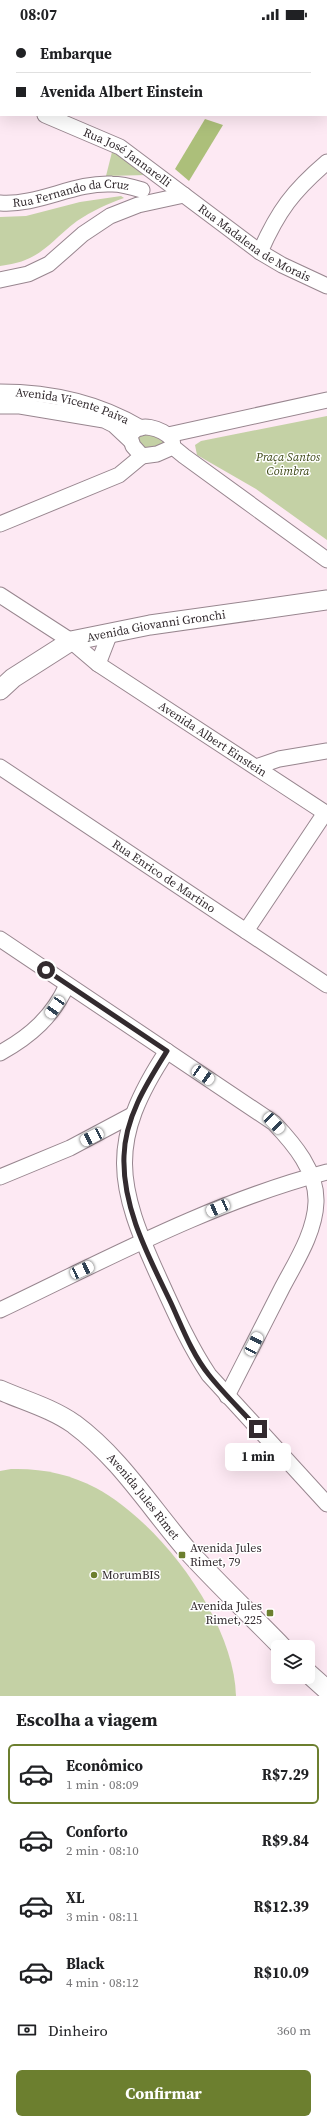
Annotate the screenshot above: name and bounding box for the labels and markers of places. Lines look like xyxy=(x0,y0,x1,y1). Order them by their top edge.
place label: Avenida Jules Rimet, 79 xyxy=(190,1540,262,1570)
marker: Avenida Jules Rimet, 79 xyxy=(177,1550,187,1560)
place label: MorumBIS xyxy=(102,1567,160,1583)
marker: MorumBIS xyxy=(89,1570,99,1580)
place label: Avenida Jules Rimet, 225 xyxy=(190,1598,262,1628)
marker: Avenida Jules Rimet, 225 xyxy=(265,1608,275,1618)

